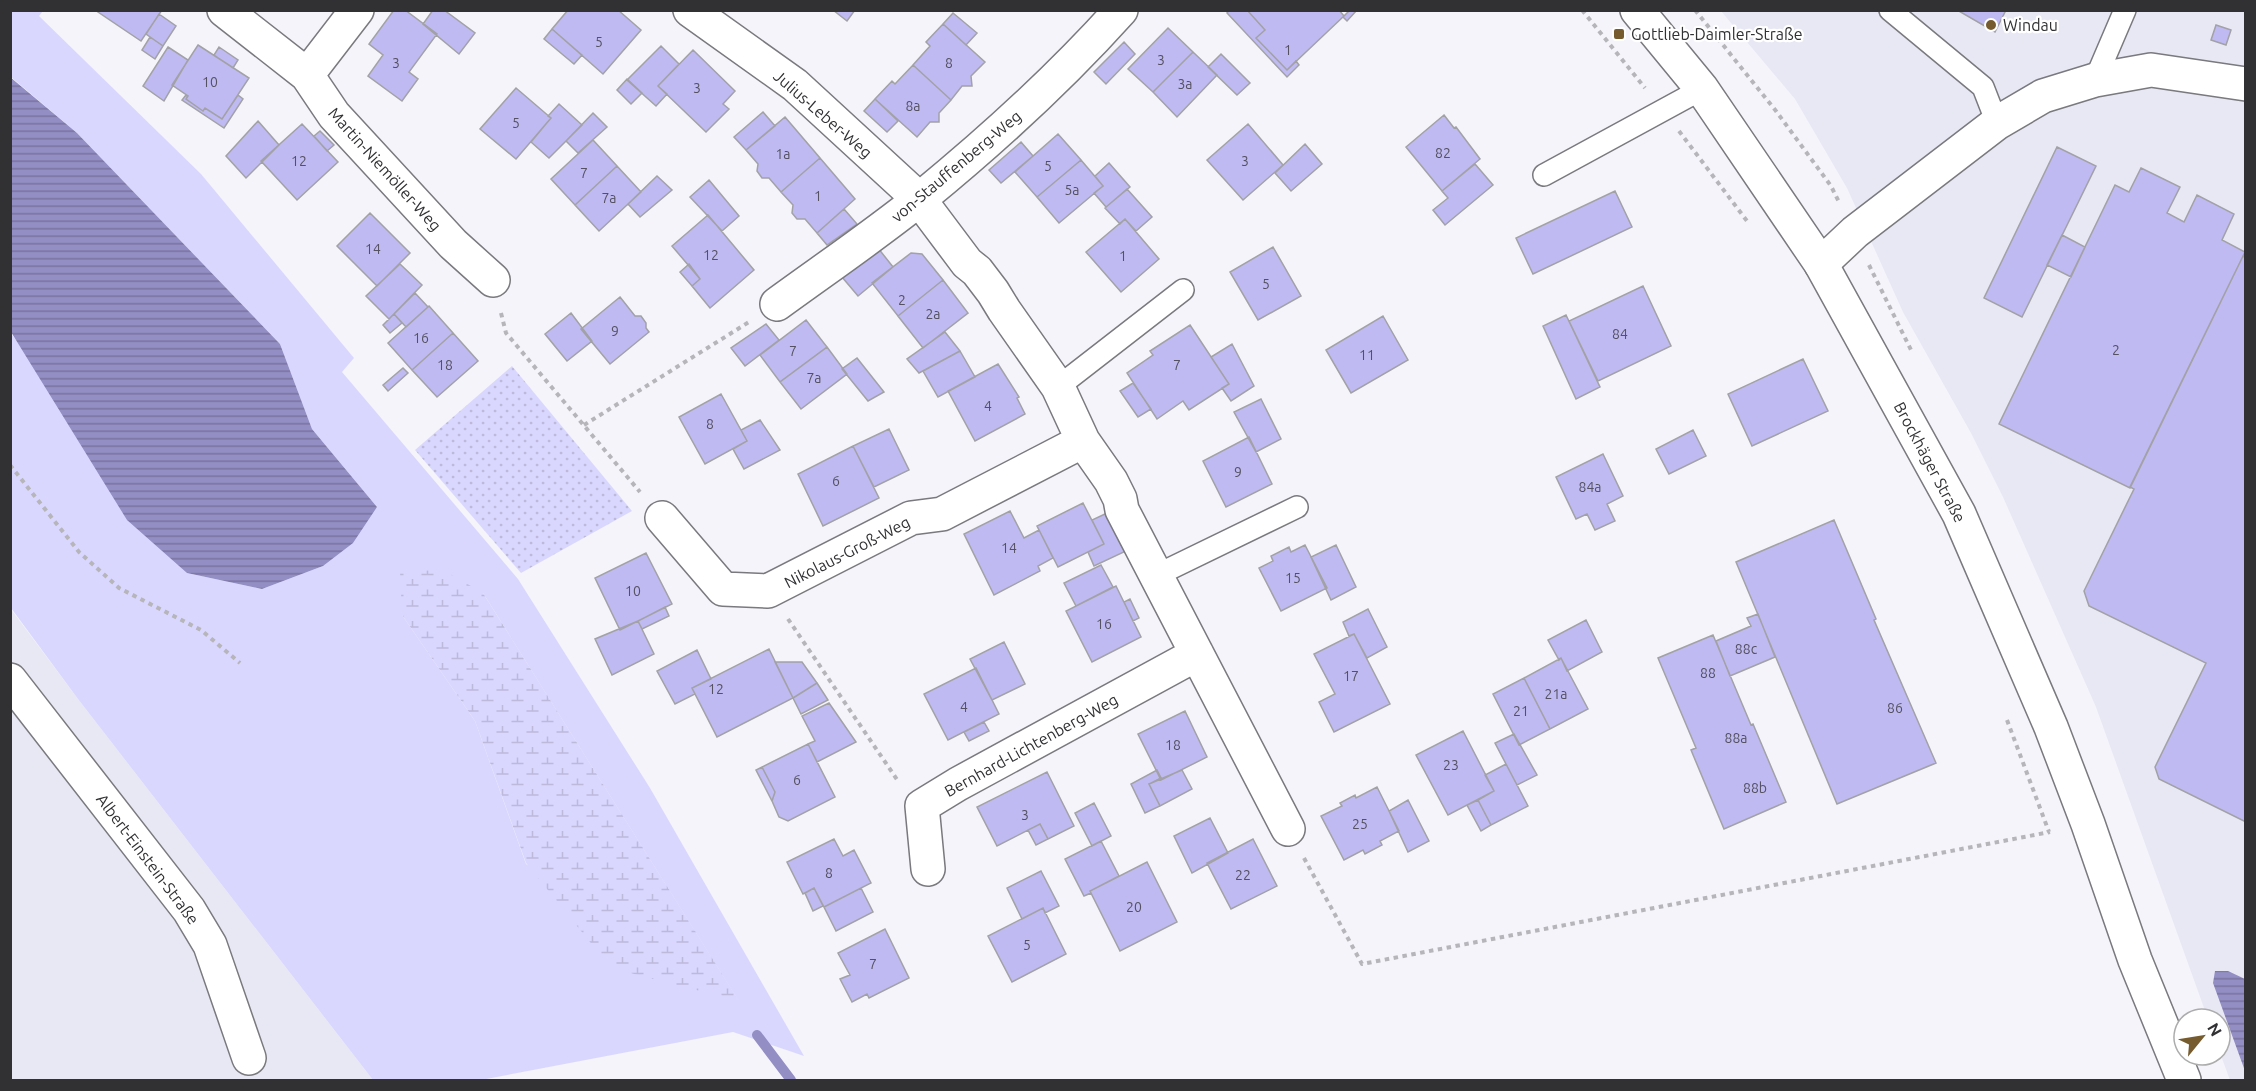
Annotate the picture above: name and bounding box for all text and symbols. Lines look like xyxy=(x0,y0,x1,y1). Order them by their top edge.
place label: Windau xyxy=(2003,16,2058,34)
marker: Windau xyxy=(1984,18,1998,32)
place label: Gottlieb-Daimler-Straße xyxy=(1631,25,1803,43)
marker: Gottlieb-Daimler-Straße xyxy=(1612,27,1626,41)
house number: 5 xyxy=(595,34,603,50)
house number: 1 xyxy=(1284,42,1292,58)
house number: 3 xyxy=(1157,52,1165,68)
house number: 3 xyxy=(392,55,400,71)
house number: 8 xyxy=(945,55,953,71)
street label: Julius-Leber-Weg xyxy=(770,67,876,161)
house number: 10 xyxy=(202,74,218,90)
house number: 3a xyxy=(1177,76,1193,92)
house number: 3 xyxy=(693,80,701,96)
house number: 8a xyxy=(905,98,921,114)
street label: Martin-Niemöller-Weg xyxy=(325,104,445,234)
street label: von-Stauffenberg-Weg xyxy=(888,106,1024,226)
house number: 5 xyxy=(512,115,520,131)
house number: 82 xyxy=(1435,145,1451,161)
house number: 1a xyxy=(775,146,791,162)
house number: 12 xyxy=(291,153,307,169)
house number: 3 xyxy=(1241,153,1249,169)
house number: 5 xyxy=(1044,158,1052,174)
house number: 7 xyxy=(580,165,588,181)
house number: 5a xyxy=(1064,182,1080,198)
house number: 1 xyxy=(814,188,822,204)
house number: 7a xyxy=(601,190,617,206)
house number: 14 xyxy=(365,241,381,257)
house number: 12 xyxy=(703,247,719,263)
house number: 1 xyxy=(1119,248,1127,264)
house number: 5 xyxy=(1262,276,1270,292)
house number: 2 xyxy=(898,292,906,308)
house number: 2a xyxy=(925,306,941,322)
house number: 9 xyxy=(611,323,619,339)
house number: 84 xyxy=(1612,326,1628,342)
house number: 16 xyxy=(413,330,429,346)
house number: 2 xyxy=(2112,342,2120,358)
house number: 7 xyxy=(789,343,797,359)
house number: 11 xyxy=(1359,347,1375,363)
house number: 18 xyxy=(437,357,453,373)
house number: 7 xyxy=(1173,357,1181,373)
house number: 7a xyxy=(806,370,822,386)
house number: 4 xyxy=(984,398,992,414)
street label: Brockhäger Straße xyxy=(1891,399,1969,525)
house number: 8 xyxy=(706,416,714,432)
house number: 9 xyxy=(1234,464,1242,480)
house number: 6 xyxy=(832,473,840,489)
house number: 84a xyxy=(1579,479,1602,495)
street label: Nikolaus-Groß-Weg xyxy=(781,513,913,591)
house number: 14 xyxy=(1001,540,1017,556)
house number: 15 xyxy=(1285,570,1301,586)
house number: 10 xyxy=(625,583,641,599)
house number: 16 xyxy=(1096,616,1112,632)
house number: 88c xyxy=(1735,641,1758,657)
house number: 88 xyxy=(1700,665,1716,681)
house number: 17 xyxy=(1343,668,1359,684)
house number: 12 xyxy=(708,681,724,697)
house number: 21a xyxy=(1545,686,1568,702)
street label: Bernhard-Lichtenberg-Weg xyxy=(941,690,1121,800)
house number: 4 xyxy=(960,699,968,715)
house number: 86 xyxy=(1887,700,1903,716)
house number: 21 xyxy=(1513,703,1529,719)
house number: 88a xyxy=(1725,730,1748,746)
house number: 18 xyxy=(1165,737,1181,753)
house number: 23 xyxy=(1443,757,1459,773)
house number: 6 xyxy=(793,772,801,788)
house number: 88b xyxy=(1743,780,1767,796)
street label: Albert-Einstein-Straße xyxy=(93,790,203,928)
house number: 3 xyxy=(1021,807,1029,823)
house number: 25 xyxy=(1352,816,1368,832)
house number: 8 xyxy=(825,865,833,881)
house number: 22 xyxy=(1235,867,1251,883)
house number: 20 xyxy=(1126,899,1142,915)
house number: 5 xyxy=(1023,937,1031,953)
house number: 7 xyxy=(869,956,877,972)
north arrow xyxy=(2172,1007,2232,1067)
text: N xyxy=(2204,1020,2226,1039)

